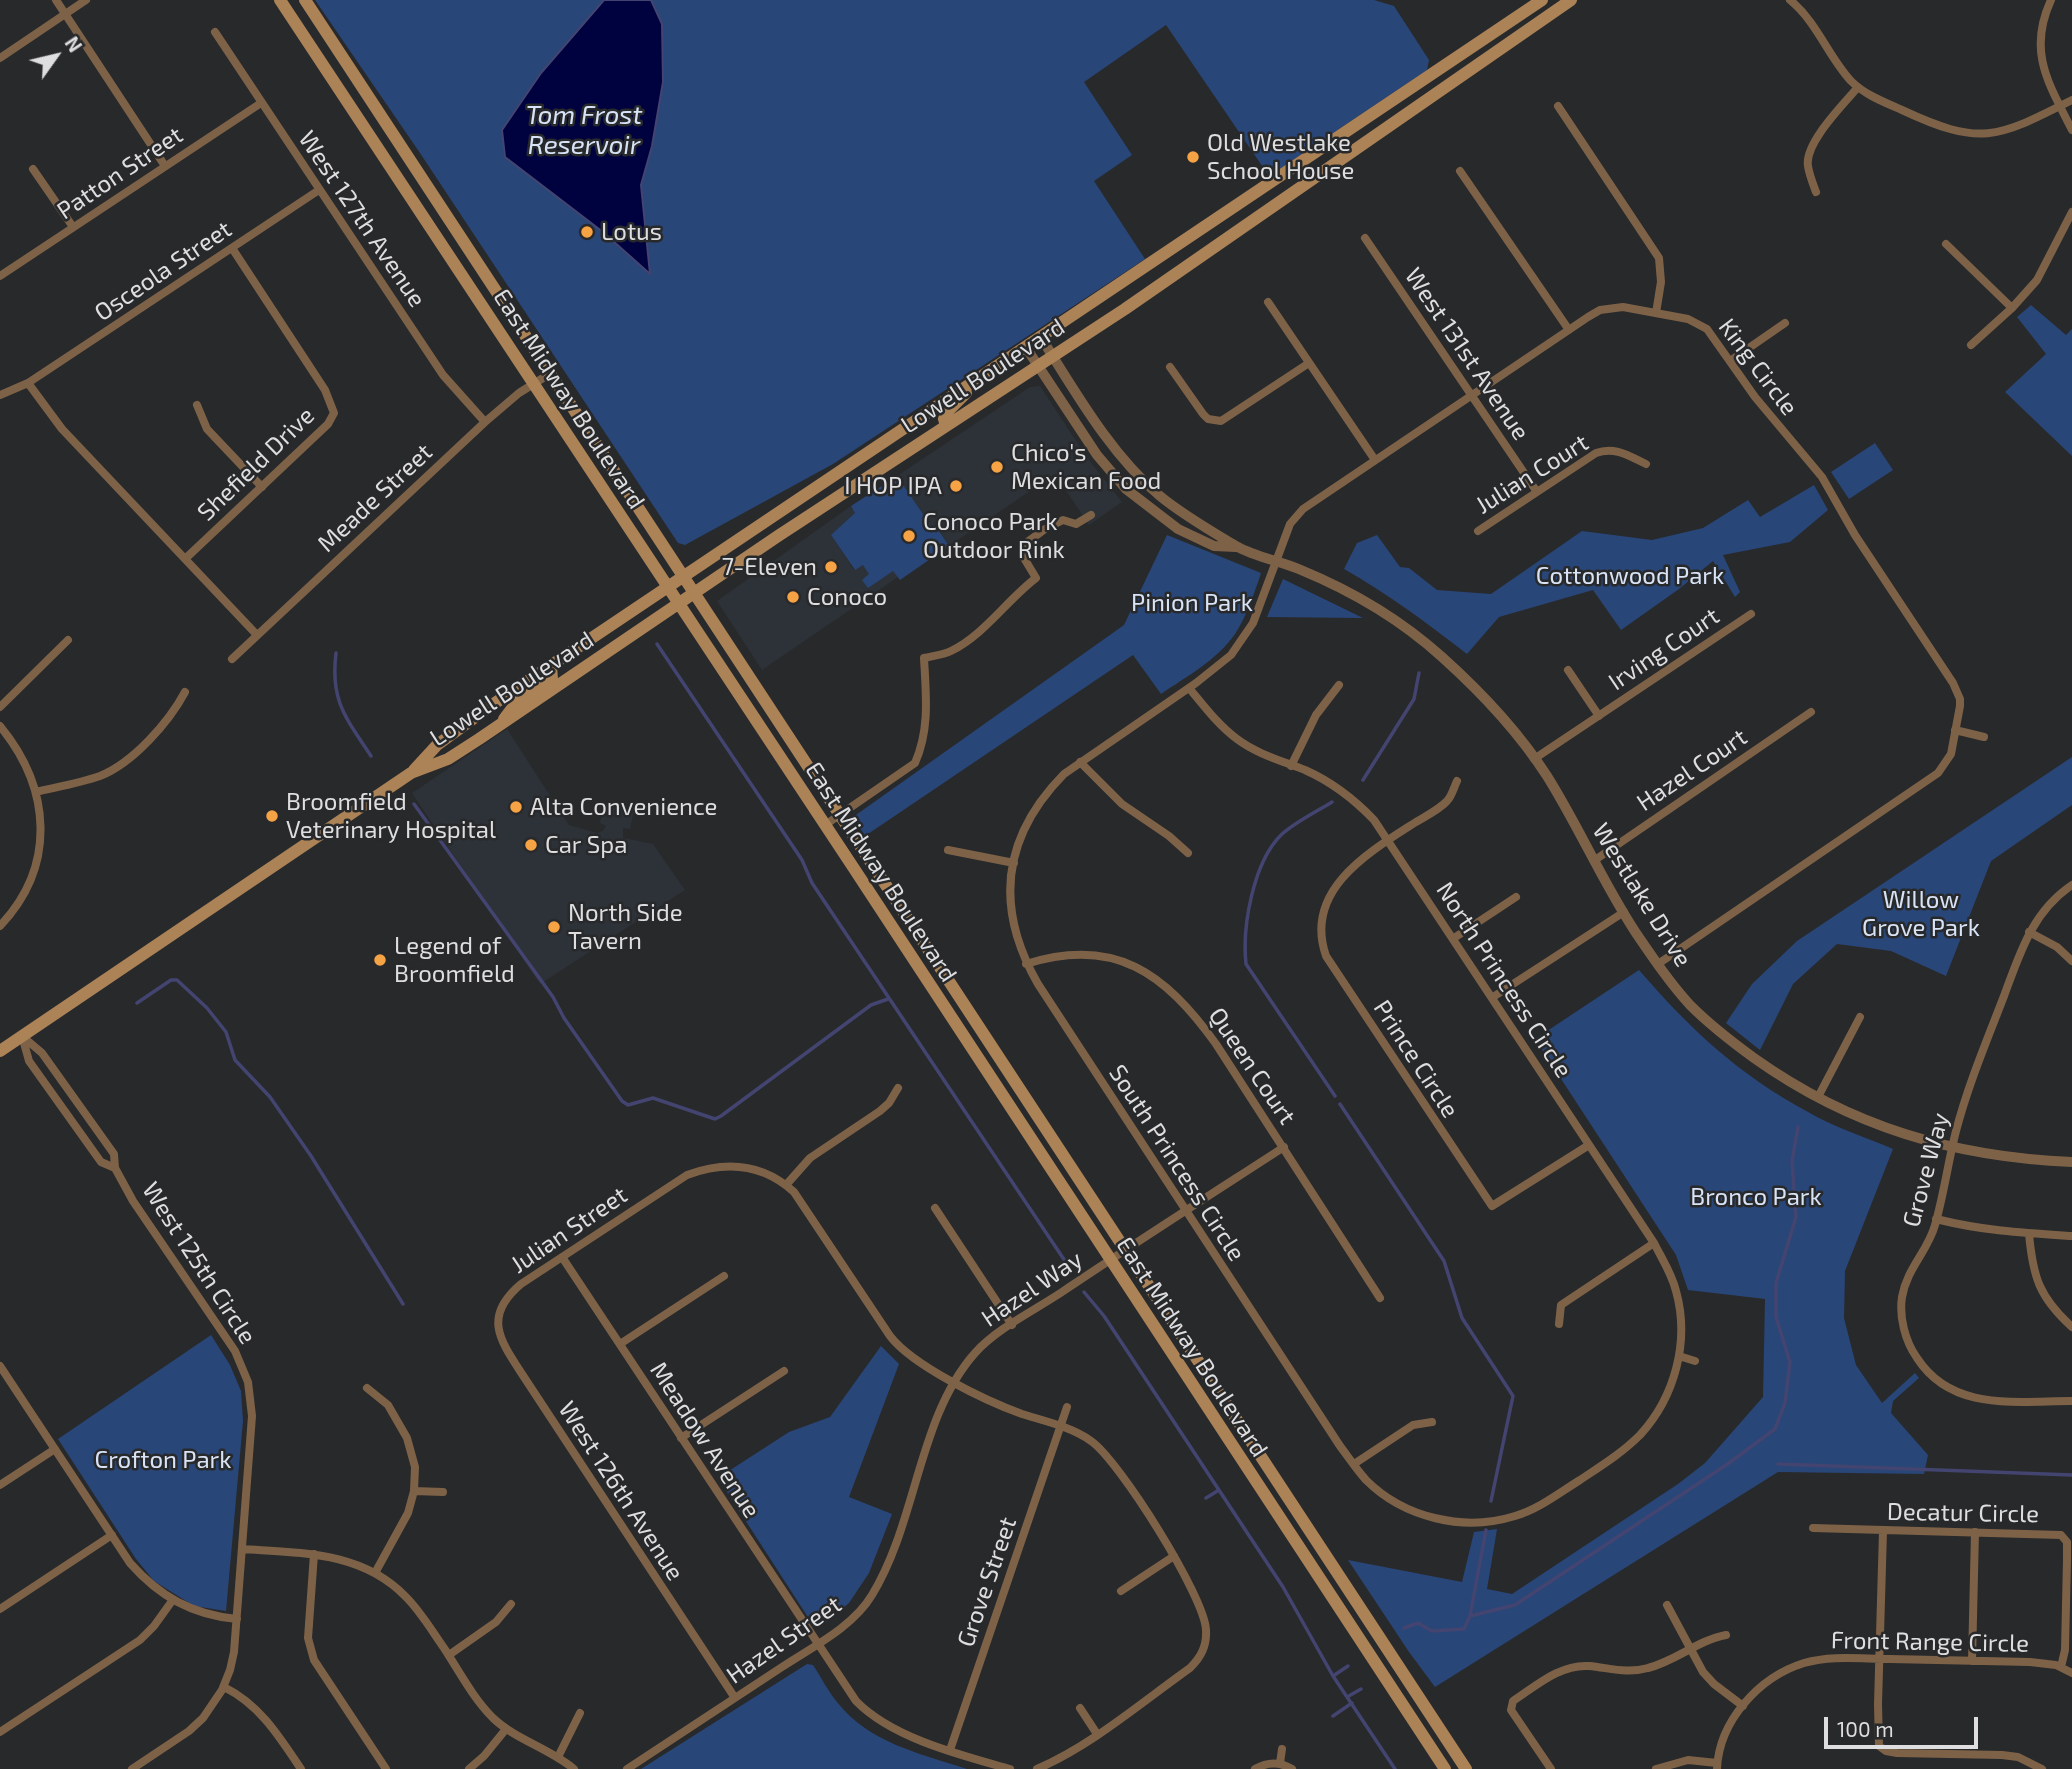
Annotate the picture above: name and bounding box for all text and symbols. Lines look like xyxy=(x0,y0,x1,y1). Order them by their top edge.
north arrow xyxy=(21,21,91,91)
text: N xyxy=(60,32,87,56)
water label: Tom Frost Reservoir xyxy=(526,99,642,160)
street label: Patton Street xyxy=(52,120,188,226)
street label: West 127th Avenue xyxy=(292,126,432,312)
place label: Old Westlake School House xyxy=(1207,129,1354,185)
marker: Old Westlake School House xyxy=(1185,149,1201,165)
street label: Osceola Street xyxy=(89,215,237,327)
place label: Lotus xyxy=(601,218,662,246)
marker: Lotus xyxy=(579,224,595,240)
street label: West 131st Avenue xyxy=(1399,262,1535,446)
street label: East Midway Boulevard xyxy=(487,284,651,514)
street label: Lowell Boulevard xyxy=(896,312,1070,440)
street label: King Circle xyxy=(1712,313,1804,421)
street label: Shefield Drive xyxy=(192,401,320,527)
street label: Julian Court xyxy=(1470,428,1594,520)
street label: Meade Street xyxy=(312,438,438,558)
place label: Chico's Mexican Food xyxy=(1011,439,1161,495)
marker: Chico's Mexican Food xyxy=(989,459,1005,475)
place label: I HOP IPA xyxy=(844,472,942,500)
marker: I HOP IPA xyxy=(948,478,964,494)
place label: Conoco Park Outdoor Rink xyxy=(923,508,1065,564)
marker: Conoco Park Outdoor Rink xyxy=(901,528,917,544)
place label: 7-Eleven xyxy=(722,553,817,581)
marker: 7-Eleven xyxy=(823,559,839,575)
park label: Cottonwood Park xyxy=(1536,562,1724,590)
place label: Conoco xyxy=(807,583,887,611)
marker: Conoco xyxy=(785,589,801,605)
park label: Pinion Park xyxy=(1131,589,1253,617)
street label: Irving Court xyxy=(1603,602,1725,696)
street label: Lowell Boulevard xyxy=(425,625,599,753)
street label: Hazel Court xyxy=(1631,723,1753,817)
street label: East Midway Boulevard xyxy=(799,757,963,987)
place label: Broomfield Veterinary Hospital xyxy=(286,788,496,844)
place label: Alta Convenience xyxy=(530,793,717,821)
marker: Alta Convenience xyxy=(508,799,524,815)
marker: Broomfield Veterinary Hospital xyxy=(264,808,280,824)
street label: Westlake Drive xyxy=(1586,818,1698,972)
place label: Car Spa xyxy=(545,831,627,859)
marker: Car Spa xyxy=(523,837,539,853)
street label: North Princess Circle xyxy=(1430,877,1578,1083)
park label: Willow Grove Park xyxy=(1862,886,1980,942)
place label: North Side Tavern xyxy=(568,899,683,955)
marker: North Side Tavern xyxy=(546,919,562,935)
place label: Legend of Broomfield xyxy=(394,932,515,988)
marker: Legend of Broomfield xyxy=(372,952,388,968)
street label: Prince Circle xyxy=(1367,995,1465,1123)
street label: Queen Court xyxy=(1202,1002,1302,1130)
street label: South Princess Circle xyxy=(1103,1060,1251,1266)
street label: Grove Way xyxy=(1897,1110,1955,1230)
street label: West 125th Circle xyxy=(136,1177,262,1349)
street label: Julian Street xyxy=(505,1181,633,1279)
park label: Bronco Park xyxy=(1690,1183,1822,1211)
street label: East Midway Boulevard xyxy=(1110,1232,1274,1462)
street label: Hazel Way xyxy=(976,1245,1088,1333)
street label: Meadow Avenue xyxy=(644,1357,766,1523)
street label: West 126th Avenue xyxy=(552,1396,690,1586)
park label: Crofton Park xyxy=(95,1446,231,1474)
street label: Decatur Circle xyxy=(1887,1497,2039,1529)
street label: Grove Street xyxy=(951,1513,1023,1651)
street label: Hazel Street xyxy=(721,1590,847,1690)
street label: Front Range Circle xyxy=(1831,1626,2029,1658)
scale bar xyxy=(1827,1702,1981,1746)
text: 100 m xyxy=(1837,1716,1894,1741)

